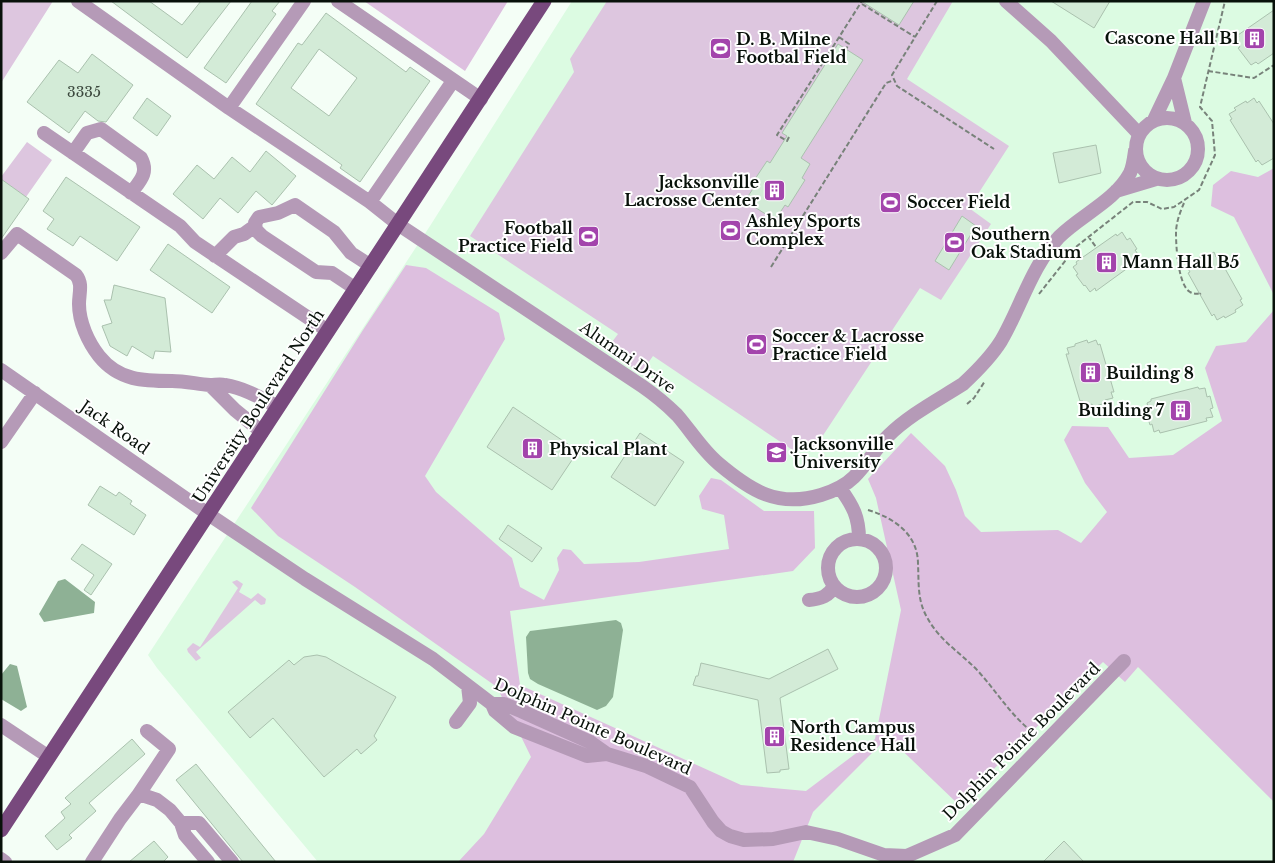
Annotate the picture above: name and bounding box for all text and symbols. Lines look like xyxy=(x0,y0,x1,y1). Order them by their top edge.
building icon: Cascone Hall B1 xyxy=(1243,26,1267,50)
place label: Cascone Hall B1 xyxy=(1105,28,1239,48)
place label: D. B. Milne Footbal Field xyxy=(736,29,847,67)
sports icon: D. B. Milne Footbal Field xyxy=(708,36,732,60)
house number: 3335 xyxy=(67,83,101,101)
place label: Jacksonville Lacrosse Center xyxy=(624,172,759,210)
building icon: Jacksonville Lacrosse Center xyxy=(763,179,787,203)
sports icon: Soccer Field xyxy=(879,190,903,214)
place label: Soccer Field xyxy=(907,192,1010,212)
place label: Ashley Sports Complex xyxy=(745,211,861,249)
place label: Football Practice Field xyxy=(458,218,573,256)
sports icon: Ashley Sports Complex xyxy=(718,218,742,242)
place label: Southern Oak Stadium xyxy=(971,224,1082,262)
sports icon: Football Practice Field xyxy=(577,225,601,249)
sports icon: Southern Oak Stadium xyxy=(943,231,967,255)
building icon: Mann Hall B5 xyxy=(1094,250,1118,274)
place label: Mann Hall B5 xyxy=(1122,252,1239,272)
street label: University Boulevard North xyxy=(188,305,328,507)
street label: Alumni Drive xyxy=(575,316,680,397)
place label: Soccer & Lacrosse Practice Field xyxy=(772,326,924,364)
sports icon: Soccer & Lacrosse Practice Field xyxy=(744,333,768,357)
building icon: Building 8 xyxy=(1078,361,1102,385)
place label: Building 8 xyxy=(1106,363,1194,383)
street label: Jack Road xyxy=(75,395,154,458)
building icon: Building 7 xyxy=(1168,398,1192,422)
place label: Building 7 xyxy=(1078,400,1165,420)
place label: Jacksonville University xyxy=(790,434,894,472)
building icon: Physical Plant xyxy=(521,437,545,461)
place label: Physical Plant xyxy=(549,439,668,459)
school or university icon: Jacksonville University xyxy=(765,441,789,465)
street label: Dolphin Pointe Boulevard xyxy=(938,658,1104,824)
street label: Dolphin Pointe Boulevard xyxy=(491,673,695,779)
place label: North Campus Residence Hall xyxy=(790,717,916,755)
building icon: North Campus Residence Hall xyxy=(762,724,786,748)

